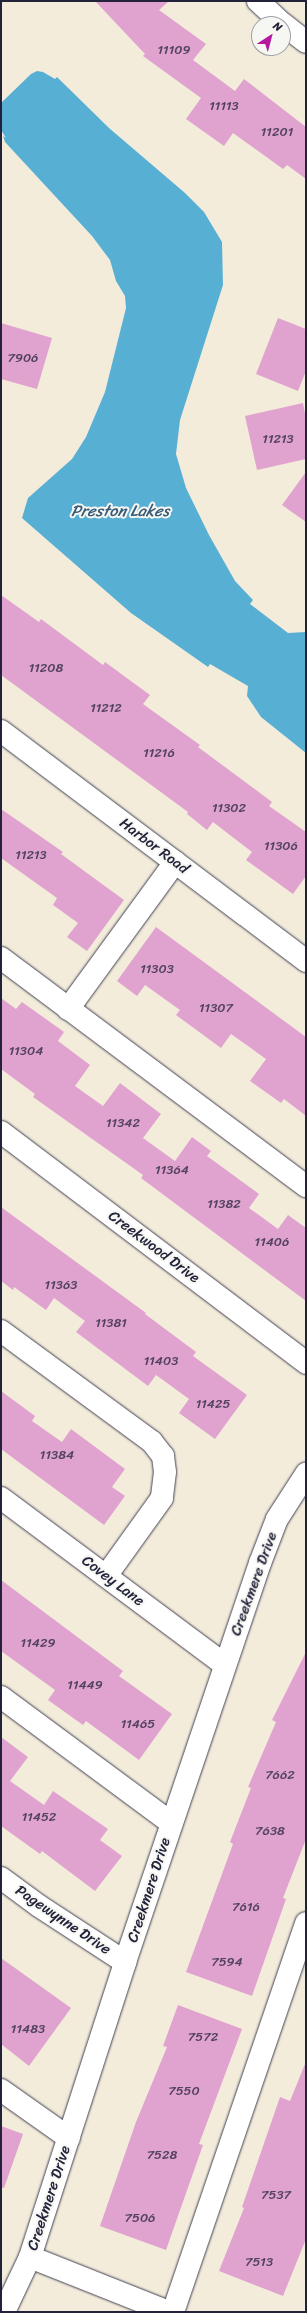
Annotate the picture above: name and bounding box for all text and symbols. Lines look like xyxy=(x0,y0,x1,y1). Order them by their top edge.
north arrow xyxy=(251,16,291,56)
text: N xyxy=(269,17,286,37)
house number: 11109 xyxy=(158,42,190,58)
house number: 11113 xyxy=(209,98,239,114)
house number: 11201 xyxy=(261,124,293,140)
house number: 7906 xyxy=(7,350,39,366)
house number: 11213 xyxy=(262,431,294,447)
water label: Preston Lakes xyxy=(71,501,169,521)
house number: 11208 xyxy=(29,660,63,676)
house number: 11212 xyxy=(90,700,122,716)
house number: 11216 xyxy=(143,745,175,761)
house number: 11302 xyxy=(212,800,246,816)
street label: Harbor Road xyxy=(116,814,192,878)
house number: 11306 xyxy=(264,838,298,854)
house number: 11213 xyxy=(15,847,47,863)
house number: 11303 xyxy=(140,961,174,977)
house number: 11307 xyxy=(199,1000,233,1016)
house number: 11304 xyxy=(9,1043,43,1059)
house number: 11342 xyxy=(106,1115,140,1131)
house number: 11364 xyxy=(155,1162,189,1178)
house number: 11382 xyxy=(207,1196,241,1212)
street label: Creekwood Drive xyxy=(105,1207,203,1287)
house number: 11406 xyxy=(255,1234,289,1250)
house number: 11363 xyxy=(45,1277,77,1293)
house number: 11381 xyxy=(95,1315,127,1331)
house number: 11403 xyxy=(144,1353,178,1369)
house number: 11425 xyxy=(196,1396,230,1412)
house number: 11384 xyxy=(40,1447,74,1463)
street label: Creekmere Drive xyxy=(227,1530,281,1638)
street label: Covey Lane xyxy=(78,1552,148,1610)
house number: 11429 xyxy=(21,1635,55,1651)
house number: 11449 xyxy=(67,1677,103,1693)
house number: 11465 xyxy=(121,1716,155,1732)
house number: 7662 xyxy=(265,1767,295,1783)
house number: 11452 xyxy=(22,1809,56,1825)
house number: 7638 xyxy=(255,1823,285,1839)
street label: Creekmere Drive xyxy=(124,1835,174,1945)
street label: Pagewynne Drive xyxy=(12,1881,114,1959)
house number: 7616 xyxy=(232,1899,260,1915)
house number: 7594 xyxy=(211,1954,243,1970)
house number: 11483 xyxy=(11,2021,45,2037)
house number: 7572 xyxy=(188,2029,218,2045)
house number: 7550 xyxy=(168,2083,200,2099)
street label: Creekmere Drive xyxy=(24,2143,74,2253)
house number: 7528 xyxy=(147,2147,177,2163)
house number: 7537 xyxy=(261,2187,291,2203)
house number: 7506 xyxy=(125,2210,155,2226)
house number: 7513 xyxy=(245,2254,273,2270)

